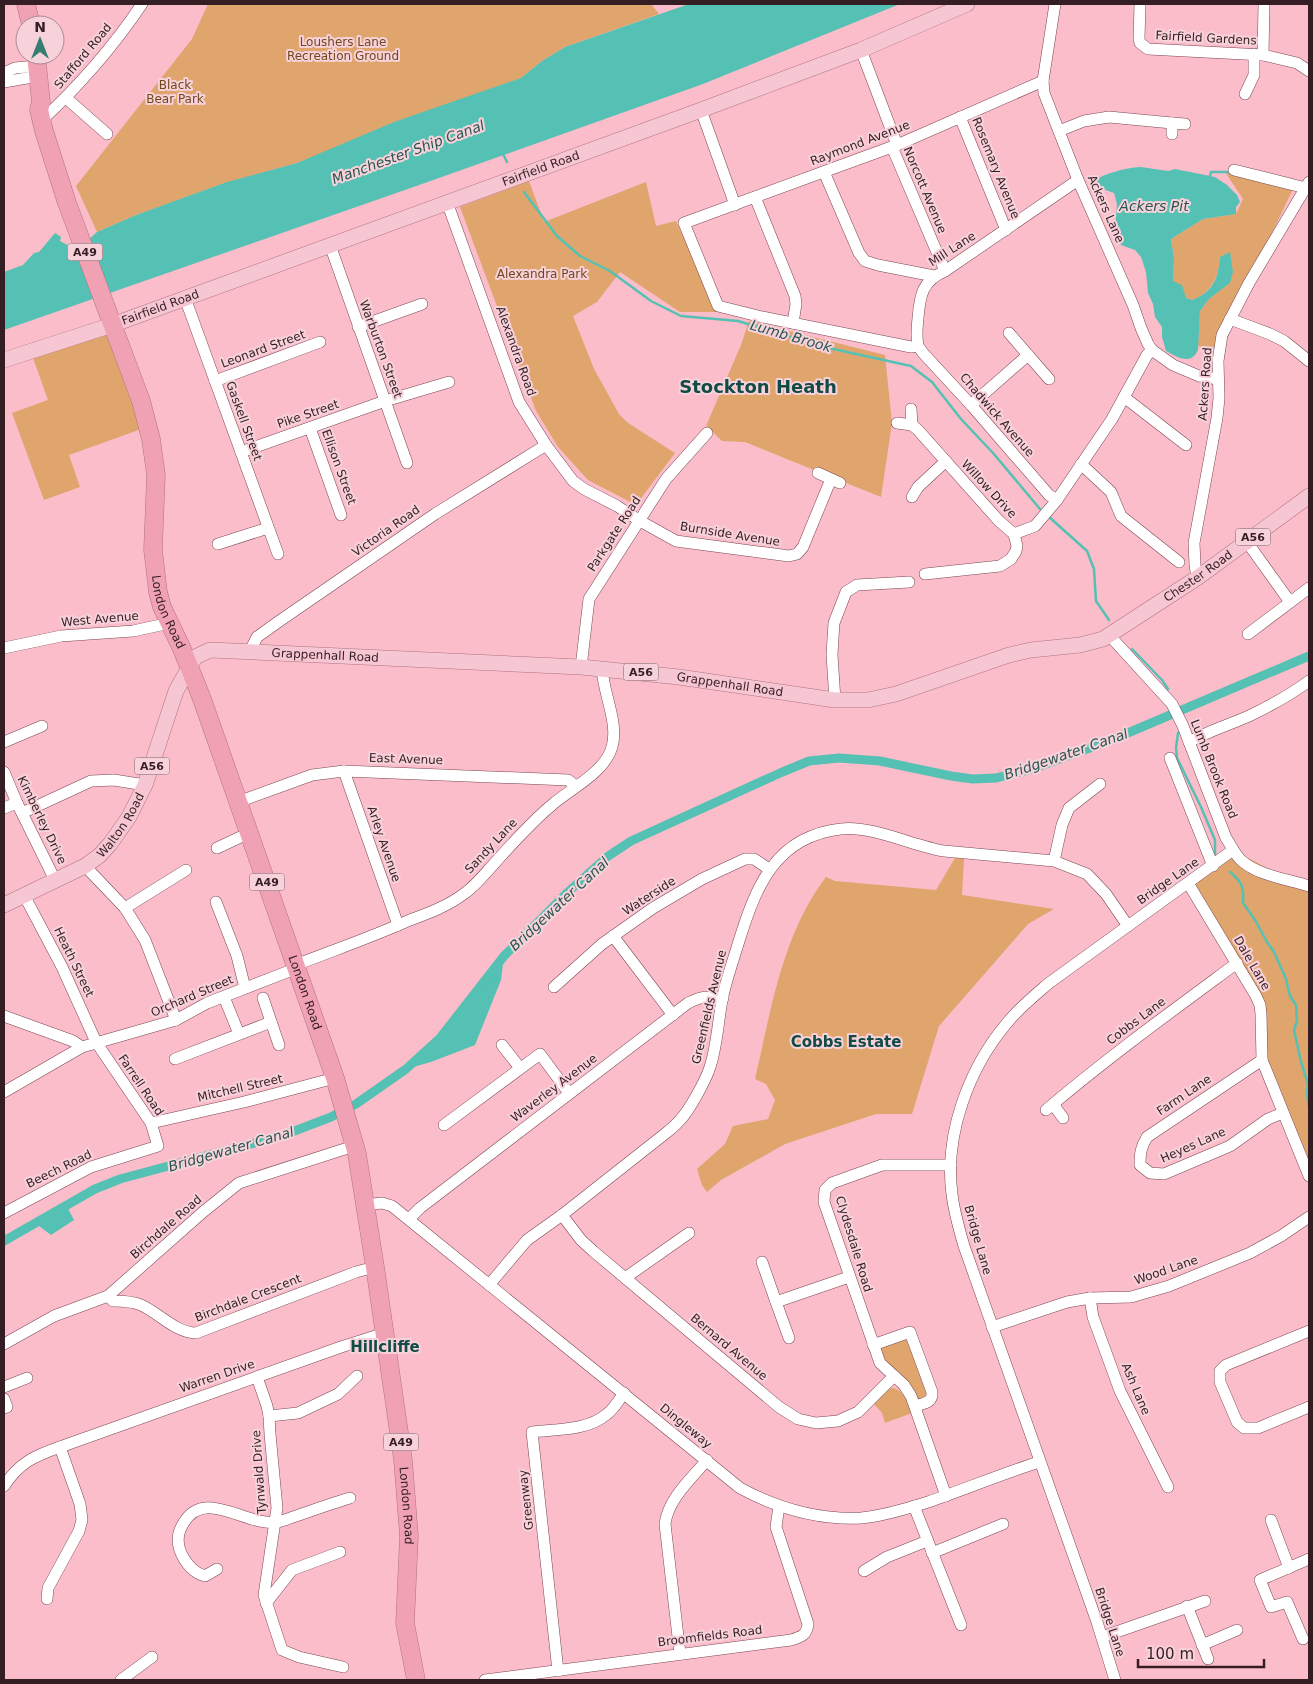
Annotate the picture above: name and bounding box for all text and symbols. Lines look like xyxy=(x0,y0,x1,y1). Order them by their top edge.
north arrow xyxy=(15,15,65,65)
text: N xyxy=(34,19,46,35)
street label: Stafford Road xyxy=(51,20,115,92)
street label: Fairfield Gardens xyxy=(1155,28,1257,48)
park label: Loushers Lane Recreation Ground xyxy=(287,35,399,63)
park label: Black Bear Park xyxy=(146,78,204,106)
street label: Rosemary Avenue xyxy=(969,115,1023,221)
water label: Manchester Ship Canal xyxy=(330,117,486,187)
street label: Raymond Avenue xyxy=(808,118,912,168)
street label: Norcott Avenue xyxy=(900,145,950,235)
street label: Fairfield Road xyxy=(500,148,581,189)
street label: Ackers Lane xyxy=(1085,173,1127,245)
water label: Ackers Pit xyxy=(1118,198,1189,214)
street label: Mill Lane xyxy=(926,229,978,269)
road number: A49 xyxy=(68,243,102,260)
park label: Alexandra Park xyxy=(497,267,587,281)
street label: Fairfield Road xyxy=(120,287,201,328)
street label: Warburton Street xyxy=(357,298,405,400)
street label: Alexandra Road xyxy=(493,304,539,398)
water label: Lumb Brook xyxy=(748,317,835,356)
street label: Leonard Street xyxy=(219,327,307,371)
street label: Ackers Road xyxy=(1195,347,1215,421)
street label: Chadwick Avenue xyxy=(957,370,1037,460)
district label: Stockton Heath xyxy=(679,376,837,397)
street label: Gaskell Street xyxy=(223,379,265,463)
street label: Pike Street xyxy=(275,397,341,431)
street label: Ellison Street xyxy=(319,427,359,507)
street label: Willow Drive xyxy=(958,457,1020,521)
street label: Parkgate Road xyxy=(584,494,644,574)
street label: Victoria Road xyxy=(349,502,423,560)
street label: Burnside Avenue xyxy=(679,519,781,549)
road number: A56 xyxy=(1236,528,1270,546)
street label: Chester Road xyxy=(1161,547,1235,605)
street label: London Road xyxy=(149,574,188,651)
street label: West Avenue xyxy=(61,609,139,629)
street label: Grappenhall Road xyxy=(271,646,379,665)
road number: A56 xyxy=(624,664,658,680)
street label: Grappenhall Road xyxy=(676,670,784,699)
street label: Lumb Brook Road xyxy=(1188,717,1240,821)
water label: Bridgewater Canal xyxy=(1002,725,1130,783)
street label: East Avenue xyxy=(369,751,443,767)
road number: A56 xyxy=(134,758,170,774)
street label: Kimberley Drive xyxy=(15,774,69,866)
street label: Walton Road xyxy=(94,790,147,861)
street label: Arley Avenue xyxy=(364,804,404,884)
street label: Sandy Lane xyxy=(462,816,520,876)
water label: Bridgewater Canal xyxy=(506,854,612,954)
street label: Bridge Lane xyxy=(1135,855,1201,907)
road number: A49 xyxy=(250,874,284,890)
street label: Waterside xyxy=(620,874,678,918)
street label: Heath Street xyxy=(51,925,97,1000)
street label: Dale Lane xyxy=(1231,933,1273,993)
street label: Greenfields Avenue xyxy=(689,948,729,1066)
street label: London Road xyxy=(285,953,325,1032)
street label: Orchard Street xyxy=(149,972,236,1020)
street label: Cobbs Lane xyxy=(1104,994,1168,1048)
district label: Cobbs Estate xyxy=(791,1033,901,1051)
street label: Waverley Avenue xyxy=(508,1051,600,1125)
street label: Farrell Road xyxy=(115,1052,167,1118)
street label: Mitchell Street xyxy=(196,1071,284,1105)
street label: Farm Lane xyxy=(1154,1072,1214,1118)
water label: Bridgewater Canal xyxy=(166,1123,296,1175)
street label: Heyes Lane xyxy=(1158,1124,1228,1166)
street label: Beech Road xyxy=(24,1147,94,1191)
street label: Birchdale Road xyxy=(127,1192,205,1262)
street label: Clydesdale Road xyxy=(833,1194,875,1294)
street label: Bridge Lane xyxy=(961,1203,995,1277)
street label: Wood Lane xyxy=(1132,1253,1200,1287)
street label: Birchdale Crescent xyxy=(193,1271,303,1325)
street label: Bernard Avenue xyxy=(688,1311,770,1383)
district label: Hillcliffe xyxy=(350,1338,420,1356)
street label: Warren Drive xyxy=(178,1357,256,1395)
street label: Ash Lane xyxy=(1119,1361,1153,1417)
street label: Dingleway xyxy=(657,1401,715,1451)
street label: Tynwald Drive xyxy=(249,1430,269,1515)
road number: A49 xyxy=(384,1434,418,1450)
street label: London Road xyxy=(397,1466,416,1545)
street label: Greenway xyxy=(516,1469,536,1531)
street label: Bridge Lane xyxy=(1092,1586,1128,1658)
street label: Broomfields Road xyxy=(657,1623,763,1649)
scale bar xyxy=(1138,1636,1264,1668)
text: 100 m xyxy=(1146,1645,1194,1663)

